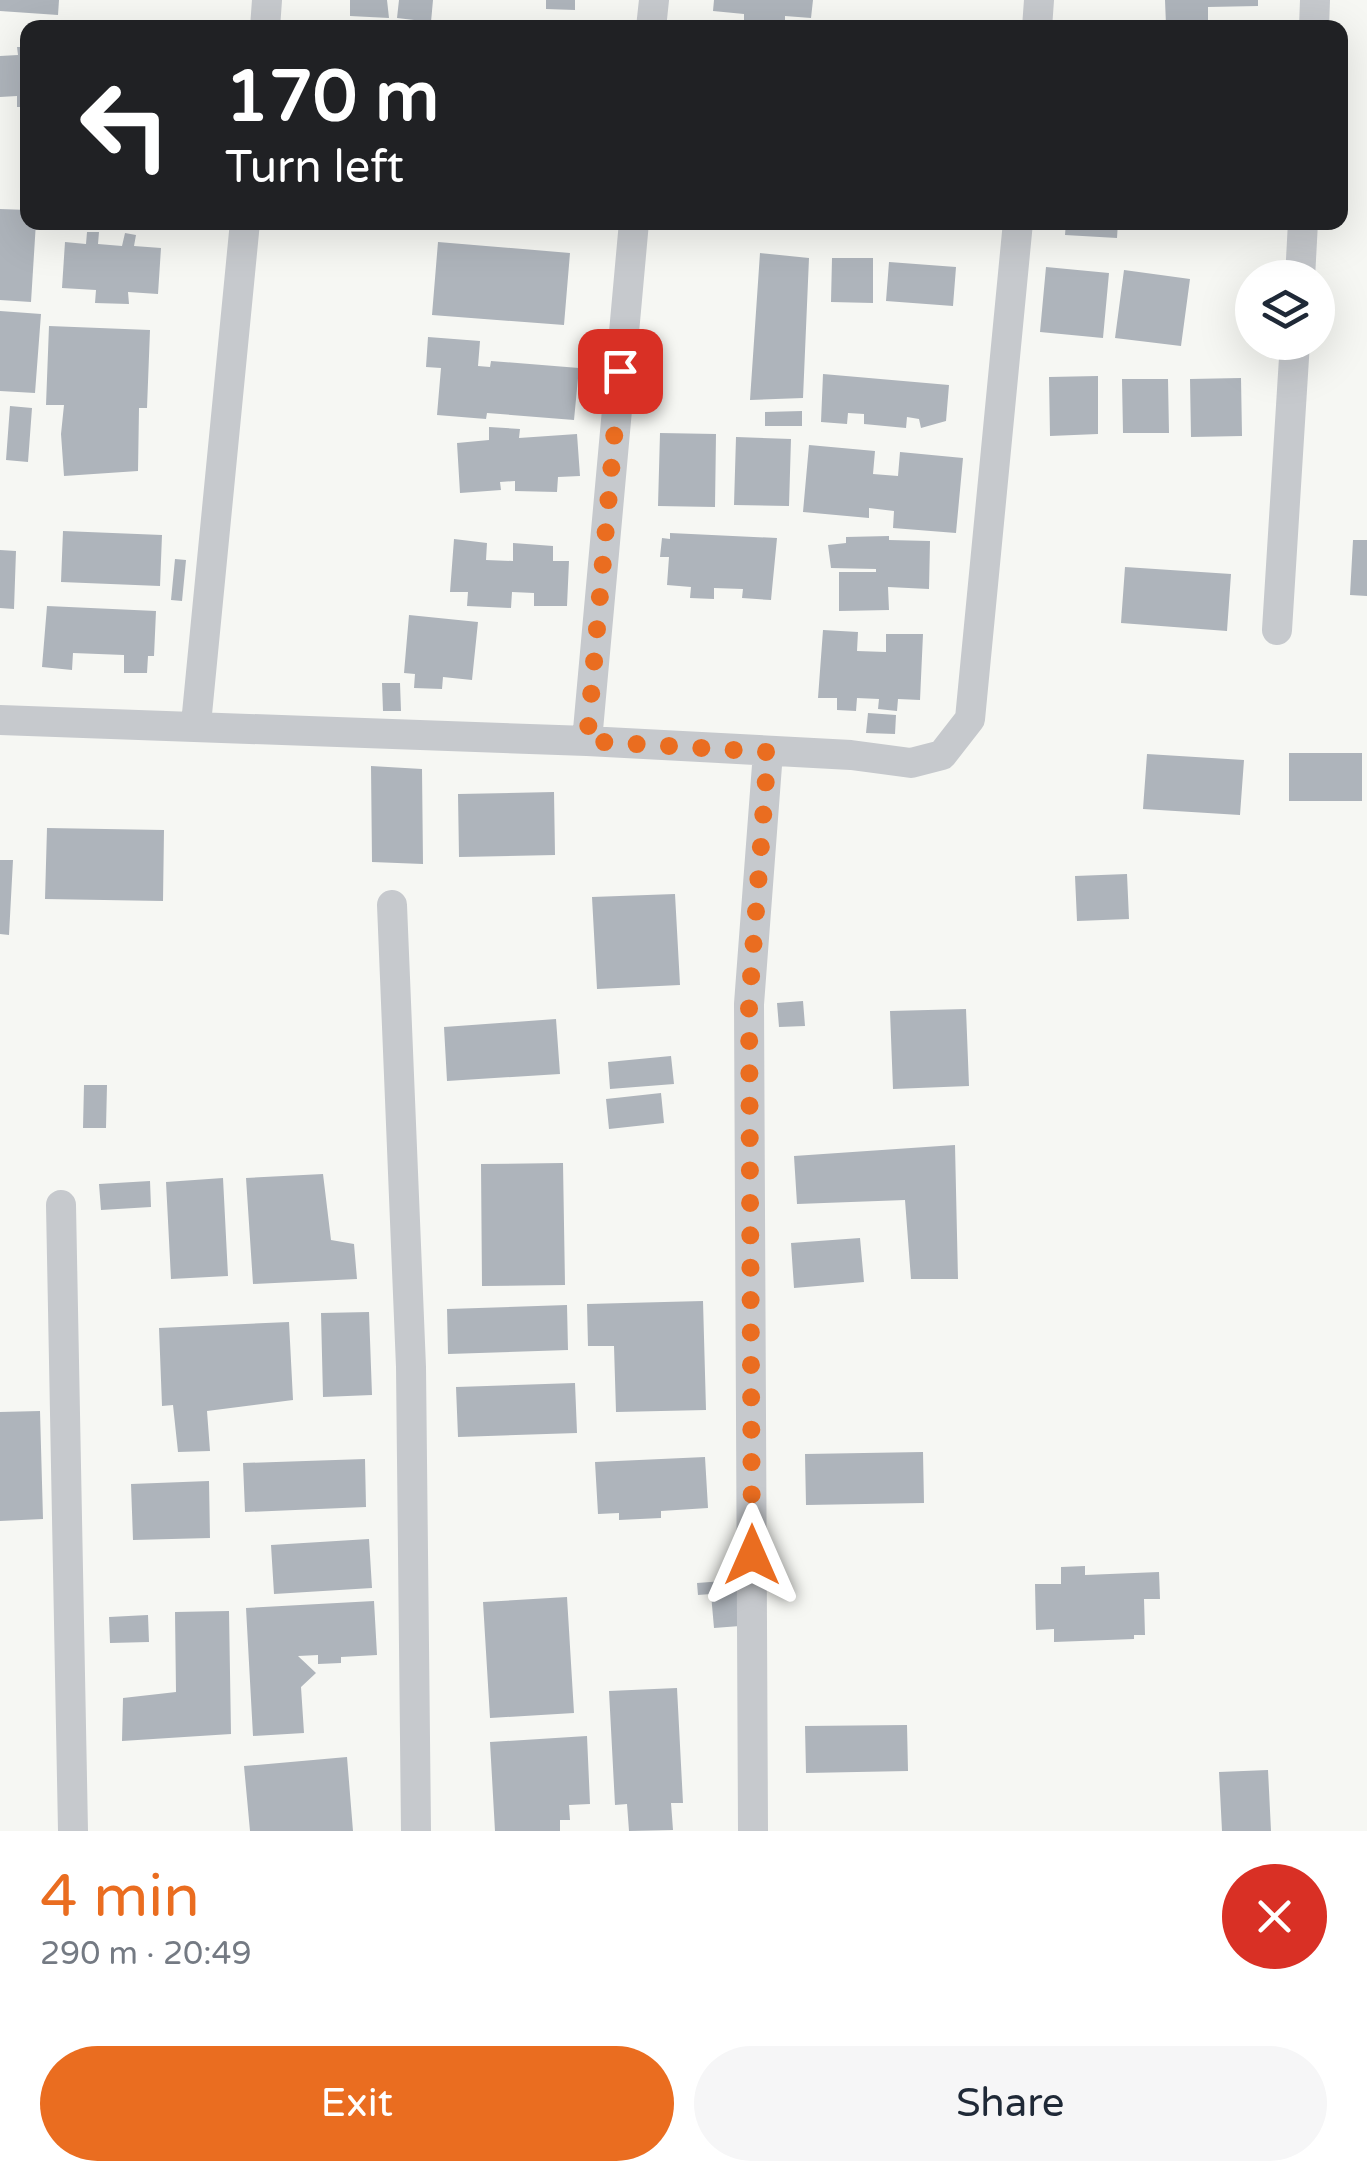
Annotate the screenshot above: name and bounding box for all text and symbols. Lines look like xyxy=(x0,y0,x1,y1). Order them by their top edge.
text: 170 m xyxy=(225,56,439,140)
icon: left xyxy=(60,60,190,190)
text: Turn left xyxy=(225,141,404,195)
map controls xyxy=(1235,260,1335,360)
button: layers xyxy=(1235,260,1335,360)
pin xyxy=(578,329,663,414)
icon: arrive xyxy=(593,344,648,399)
position arrow xyxy=(700,1503,804,1607)
text: 4 min xyxy=(40,1861,200,1933)
button: close xyxy=(1222,1864,1327,1969)
text: 290 m · 20:49 xyxy=(40,1935,252,1973)
button: Exit xyxy=(40,2046,674,2161)
button: Share xyxy=(694,2046,1327,2161)

